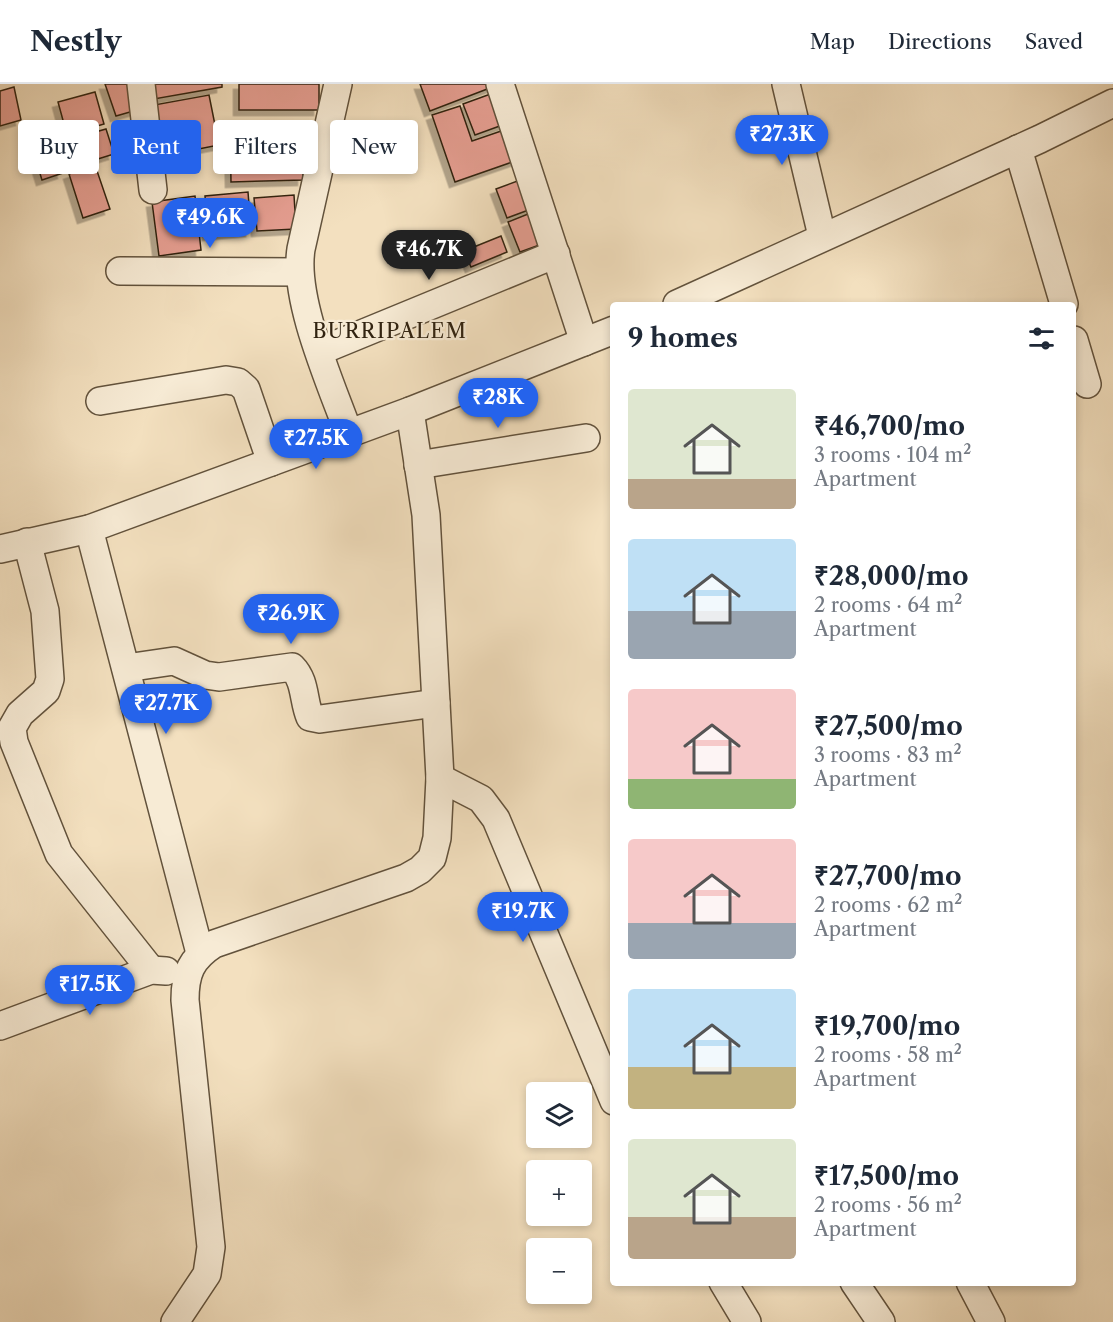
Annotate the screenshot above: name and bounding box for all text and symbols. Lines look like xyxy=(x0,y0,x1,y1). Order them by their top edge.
text: Nestly xyxy=(30,24,121,58)
text: Map xyxy=(810,29,855,54)
text: Directions xyxy=(888,29,992,54)
text: Saved xyxy=(1025,29,1083,54)
pin: ₹27.3K xyxy=(733,115,831,166)
chip: Buy xyxy=(18,120,99,174)
chip: Rent xyxy=(111,120,201,174)
chip: Filters xyxy=(213,120,318,174)
chip: New xyxy=(330,120,418,174)
text: ₹27.3K xyxy=(749,122,815,146)
pin: ₹49.6K xyxy=(161,198,259,249)
text: ₹49.6K xyxy=(176,205,244,229)
pin: ₹46.7K xyxy=(380,230,478,281)
text: ₹46.7K xyxy=(396,237,462,261)
district label: BURRIPALEM xyxy=(312,319,468,343)
text: 9 homes xyxy=(628,322,738,354)
icon: filters xyxy=(1025,322,1058,355)
pin: ₹28K xyxy=(462,378,534,429)
text: ₹28K xyxy=(472,385,524,409)
text: ₹46,700/mo xyxy=(814,410,965,442)
icon: home xyxy=(676,413,748,485)
pin: ₹27.5K xyxy=(267,419,365,470)
text: ₹27.5K xyxy=(283,426,349,450)
text: 3 rooms · 104 m² xyxy=(814,443,971,467)
text: Apartment xyxy=(814,467,917,491)
text: ₹28,000/mo xyxy=(814,560,968,592)
icon: home xyxy=(676,563,748,635)
text: 2 rooms · 64 m² xyxy=(814,593,963,617)
pin: ₹26.9K xyxy=(242,594,340,645)
text: ₹26.9K xyxy=(257,601,325,625)
text: Apartment xyxy=(814,617,917,641)
pin: ₹27.7K xyxy=(117,684,215,735)
text: ₹27.7K xyxy=(134,691,198,715)
text: ₹27,500/mo xyxy=(814,710,963,742)
icon: home xyxy=(676,713,748,785)
text: 3 rooms · 83 m² xyxy=(814,743,962,767)
text: Apartment xyxy=(814,767,917,791)
text: ₹27,700/mo xyxy=(814,860,962,892)
icon: home xyxy=(676,863,748,935)
pin: ₹19.7K xyxy=(474,892,572,943)
text: 2 rooms · 62 m² xyxy=(814,893,962,917)
text: ₹19.7K xyxy=(491,899,555,923)
text: Apartment xyxy=(814,917,917,941)
pin: ₹17.5K xyxy=(41,965,139,1016)
text: ₹17.5K xyxy=(59,972,121,996)
text: ₹19,700/mo xyxy=(814,1010,960,1042)
icon: home xyxy=(676,1013,748,1085)
text: 2 rooms · 58 m² xyxy=(814,1043,962,1067)
text: Apartment xyxy=(814,1067,917,1091)
map controls xyxy=(526,1082,592,1304)
button: layers xyxy=(526,1082,592,1148)
button: + xyxy=(526,1160,592,1226)
text: ₹17,500/mo xyxy=(814,1160,959,1192)
icon: home xyxy=(676,1163,748,1235)
text: 2 rooms · 56 m² xyxy=(814,1193,962,1217)
text: Apartment xyxy=(814,1217,917,1241)
button: − xyxy=(526,1238,592,1304)

